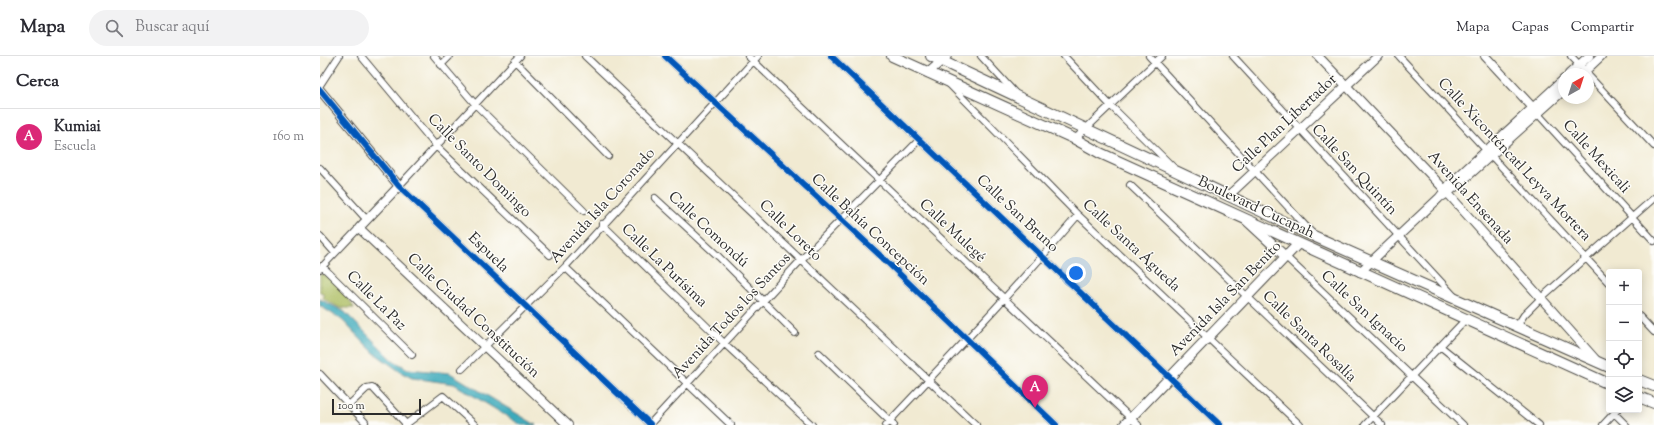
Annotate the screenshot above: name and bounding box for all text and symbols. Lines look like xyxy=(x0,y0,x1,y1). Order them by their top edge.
search box xyxy=(89,10,369,46)
text: Mapa xyxy=(20,14,65,41)
icon: search xyxy=(103,17,125,39)
text: Buscar aquí xyxy=(135,17,209,38)
text: Mapa xyxy=(1456,18,1490,38)
text: Capas xyxy=(1512,18,1549,38)
text: Compartir xyxy=(1571,18,1634,38)
north arrow xyxy=(1558,68,1594,104)
street label: Calle Plan Libertador xyxy=(1228,69,1342,178)
text: Cerca xyxy=(16,70,59,94)
street label: Calle Xiconténcatl Leyva Mortera xyxy=(1432,74,1596,246)
street label: Calle Santo Domingo xyxy=(422,109,536,223)
street label: Calle Mexicali xyxy=(1557,116,1635,198)
text: Kumiai xyxy=(54,117,101,138)
street label: Calle San Quintín xyxy=(1306,120,1402,220)
text: A xyxy=(24,128,34,146)
text: 160 m xyxy=(273,128,304,146)
text: Escuela xyxy=(54,138,96,156)
street label: Avenida Isla Coronado xyxy=(546,144,660,268)
street label: Avenida Ensenada xyxy=(1422,147,1518,249)
street label: Calle Bahía Concepción xyxy=(806,169,934,291)
street label: Calle San Bruno xyxy=(971,170,1063,258)
street label: Boulevard Cucapah xyxy=(1194,172,1318,244)
street label: Calle Comondú xyxy=(663,187,753,273)
street label: Calle Mulegé xyxy=(914,194,990,268)
street label: Calle Santa Águeda xyxy=(1077,194,1185,297)
street label: Calle Loreto xyxy=(754,196,826,266)
street label: Calle La Purísima xyxy=(616,219,712,313)
street label: Espuela xyxy=(463,228,513,278)
street label: Avenida Isla San Benito xyxy=(1165,237,1287,361)
street label: Avenida Todos los Santos xyxy=(668,248,796,384)
street label: Calle Ciudad Constitución xyxy=(402,249,544,383)
your location xyxy=(1066,263,1086,283)
street label: Calle La Paz xyxy=(341,266,411,336)
street label: Calle San Ignacio xyxy=(1316,266,1412,358)
map controls xyxy=(1606,269,1642,413)
button: + xyxy=(1606,269,1642,305)
street label: Calle Santa Rosalía xyxy=(1257,286,1361,388)
button: − xyxy=(1606,305,1642,341)
button: locate xyxy=(1606,341,1642,377)
pin: A xyxy=(1022,375,1048,408)
button: layers xyxy=(1606,377,1642,413)
scale bar xyxy=(332,397,421,416)
text: 100 m xyxy=(338,398,365,414)

